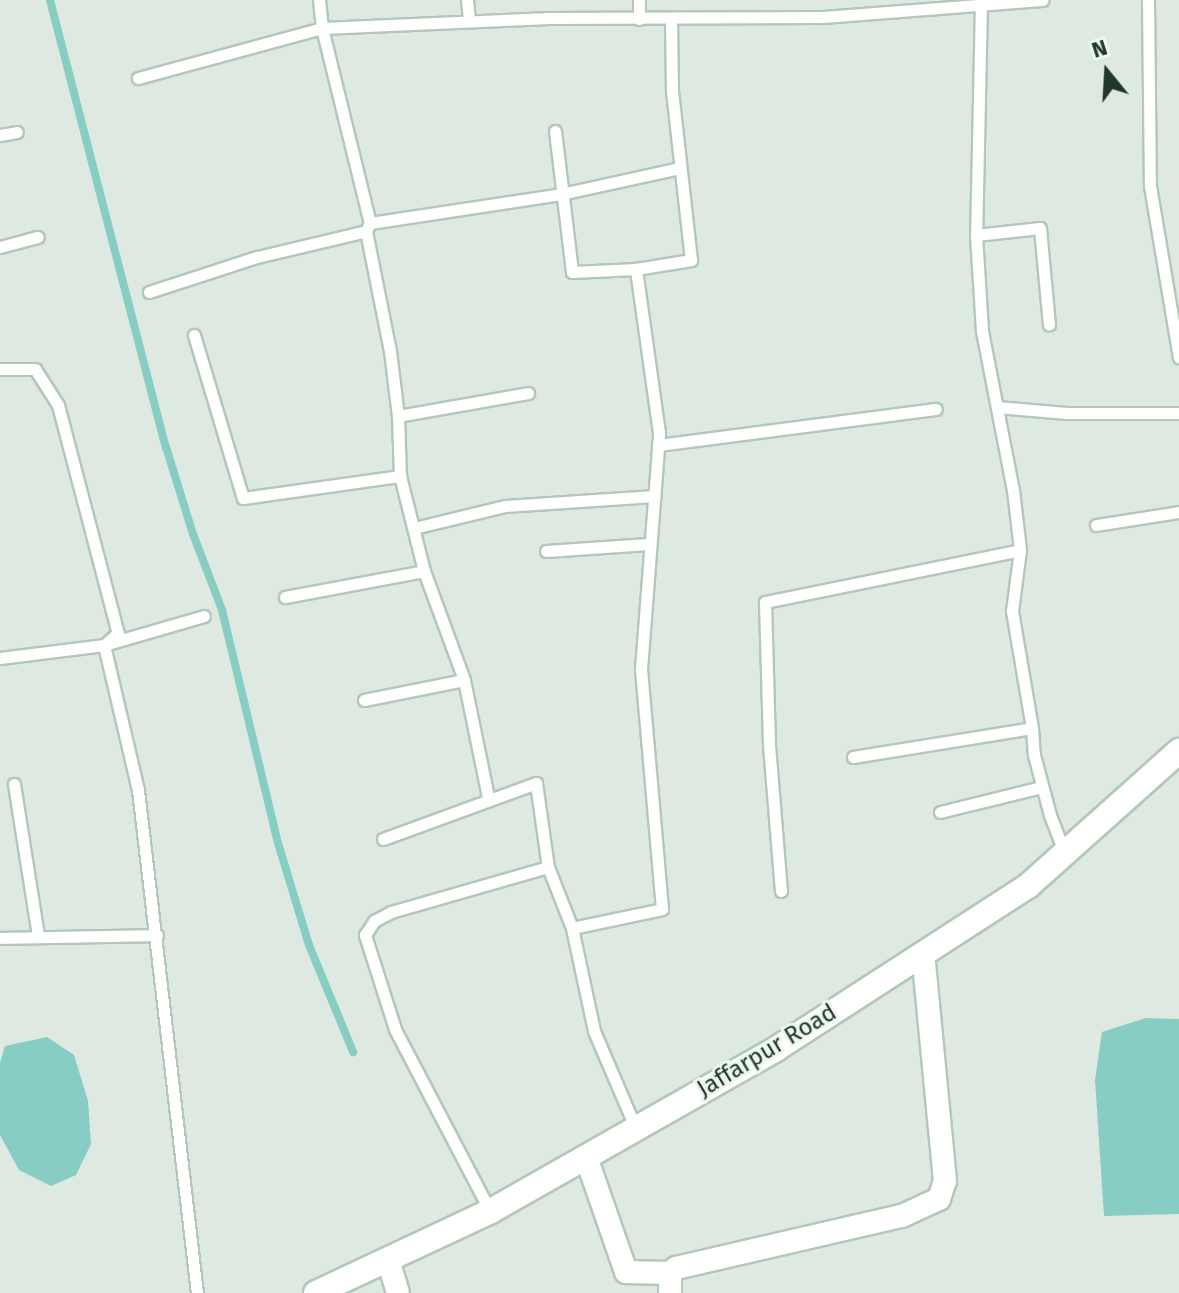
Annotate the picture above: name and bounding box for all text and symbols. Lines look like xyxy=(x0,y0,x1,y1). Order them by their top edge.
north arrow xyxy=(1067,32,1147,112)
text: N xyxy=(1088,34,1111,64)
street label: Jaffarpur Road xyxy=(692,998,842,1104)

